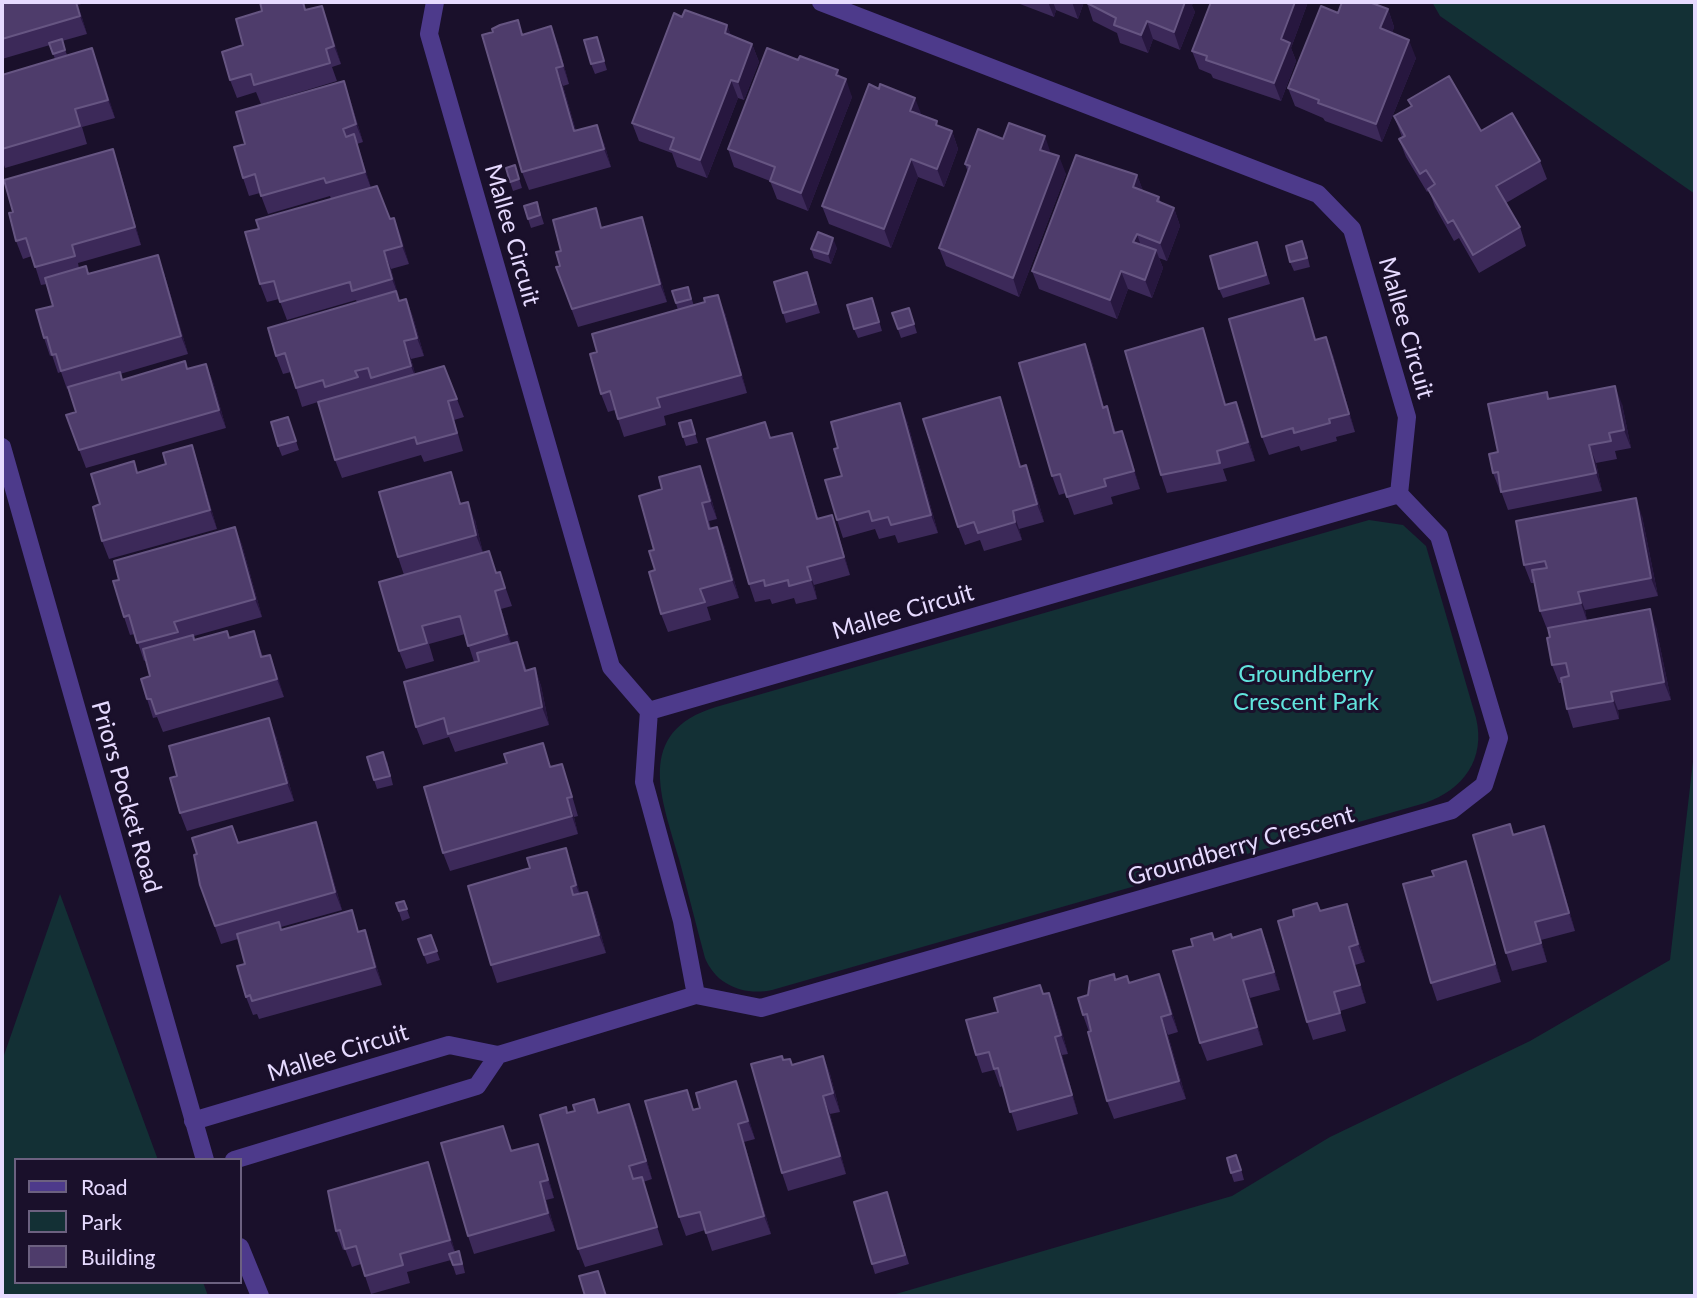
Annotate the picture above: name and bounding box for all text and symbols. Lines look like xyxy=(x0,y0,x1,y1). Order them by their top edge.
street label: Mallee Circuit xyxy=(478,161,546,309)
street label: Mallee Circuit xyxy=(1372,254,1440,402)
street label: Mallee Circuit xyxy=(829,578,977,646)
park label: Groundberry Crescent Park xyxy=(1233,660,1379,716)
street label: Priors Pocket Road xyxy=(85,698,167,896)
street label: Groundberry Crescent xyxy=(1124,800,1358,892)
street label: Mallee Circuit xyxy=(264,1018,412,1088)
legend xyxy=(14,1158,242,1284)
text: Road xyxy=(81,1174,128,1199)
text: Park xyxy=(81,1209,122,1234)
text: Building xyxy=(81,1244,156,1269)

